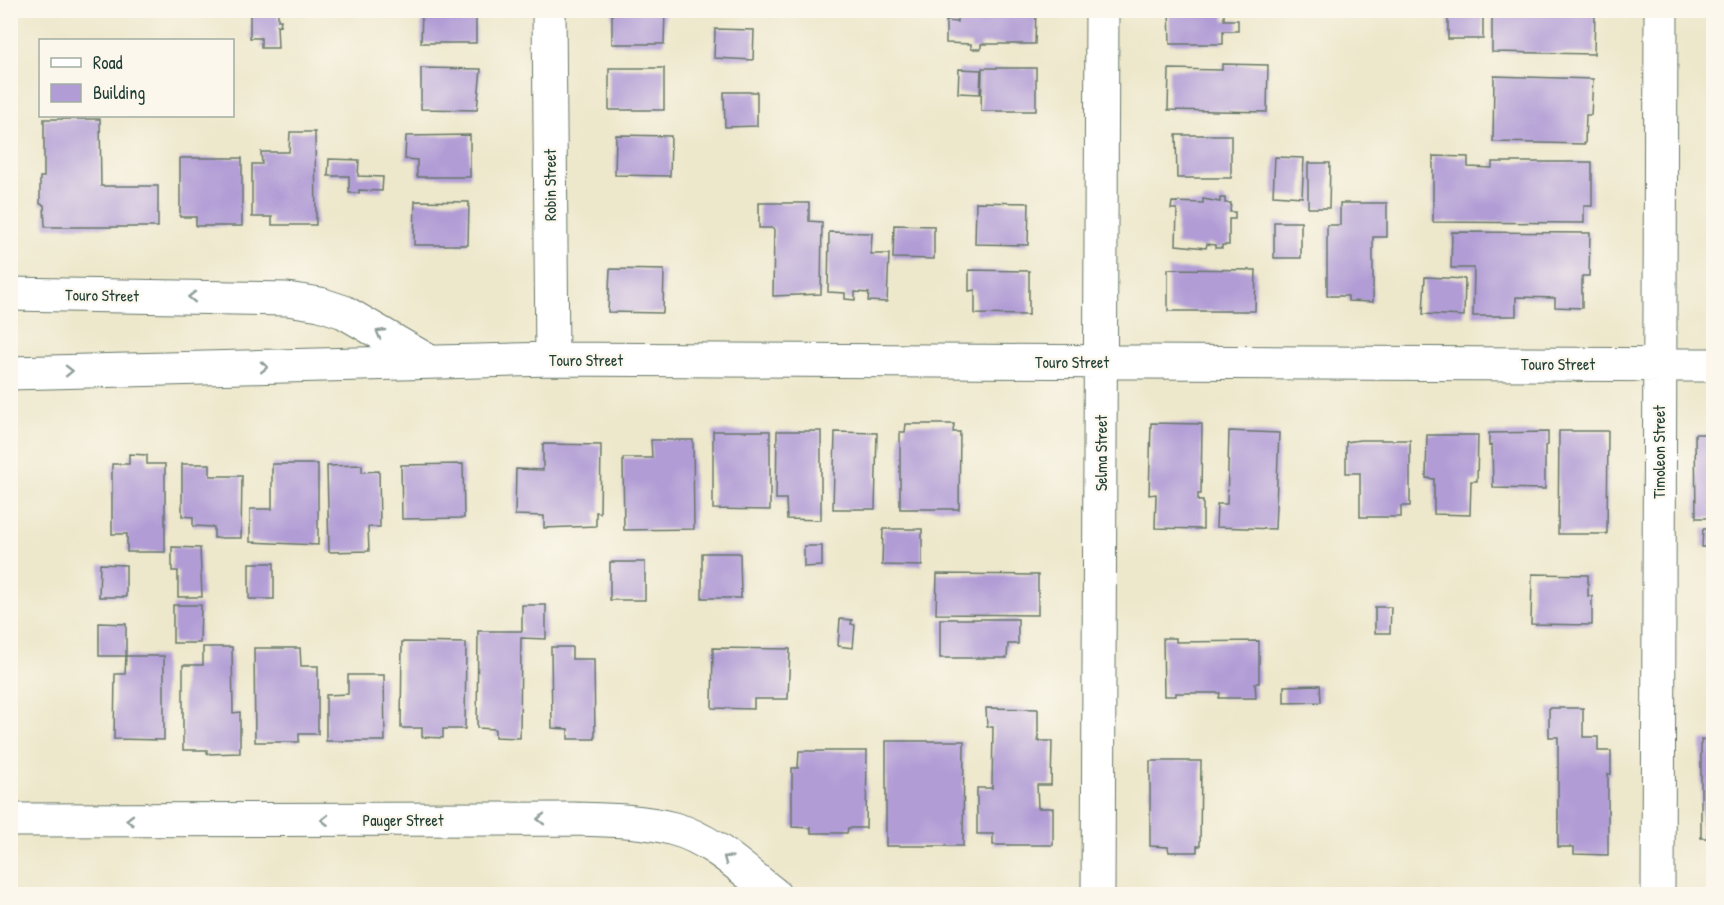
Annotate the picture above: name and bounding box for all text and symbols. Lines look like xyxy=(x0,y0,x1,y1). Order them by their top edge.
legend xyxy=(39,39,234,117)
text: Road xyxy=(93,50,123,75)
text: Building xyxy=(93,80,145,105)
street label: Robin Street xyxy=(539,148,561,221)
street label: Touro Street xyxy=(65,283,140,307)
one-way arrow xyxy=(188,291,197,303)
one-way arrow xyxy=(376,329,386,340)
street label: Touro Street xyxy=(549,349,623,371)
street label: Touro Street xyxy=(1035,351,1109,373)
street label: Touro Street xyxy=(1521,353,1595,375)
one-way arrow xyxy=(259,360,268,373)
one-way arrow xyxy=(64,365,73,378)
street label: Timoleon Street xyxy=(1648,405,1670,499)
street label: Selma Street xyxy=(1090,414,1112,491)
street label: Pauger Street xyxy=(363,809,444,831)
one-way arrow xyxy=(537,813,546,825)
one-way arrow xyxy=(126,814,135,826)
one-way arrow xyxy=(321,814,330,826)
one-way arrow xyxy=(723,855,734,866)

